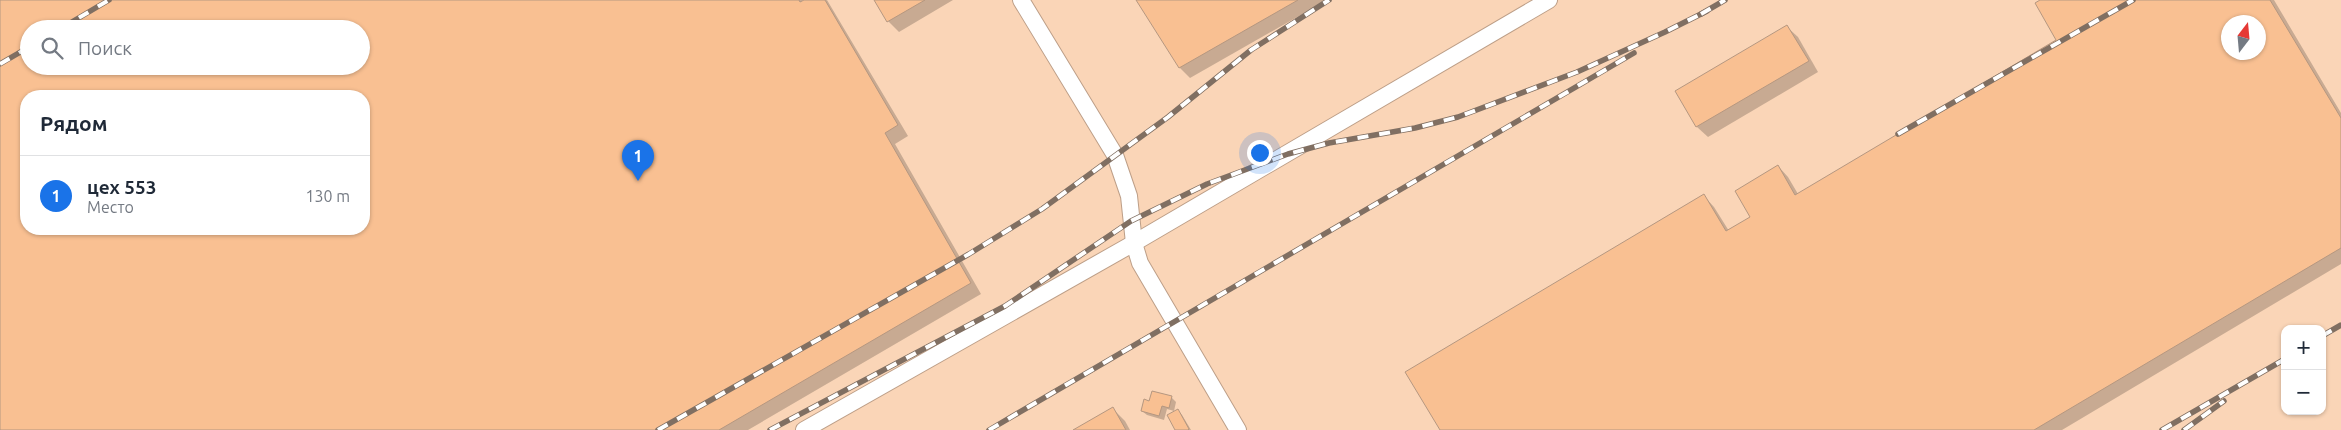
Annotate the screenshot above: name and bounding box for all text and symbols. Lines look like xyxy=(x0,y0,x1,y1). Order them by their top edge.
north arrow xyxy=(2221,15,2266,60)
search box xyxy=(20,20,370,75)
icon: search xyxy=(38,34,66,62)
text: Поиск xyxy=(78,37,132,59)
text: Рядом xyxy=(40,111,108,135)
pin: 1 xyxy=(622,140,654,181)
your location xyxy=(1247,140,1273,166)
text: цех 553 xyxy=(87,176,156,198)
text: 1 xyxy=(51,187,61,205)
text: 130 m xyxy=(305,187,350,205)
text: Место xyxy=(87,198,134,216)
map controls xyxy=(2281,325,2326,415)
button: + xyxy=(2281,325,2326,370)
button: − xyxy=(2281,370,2326,415)

